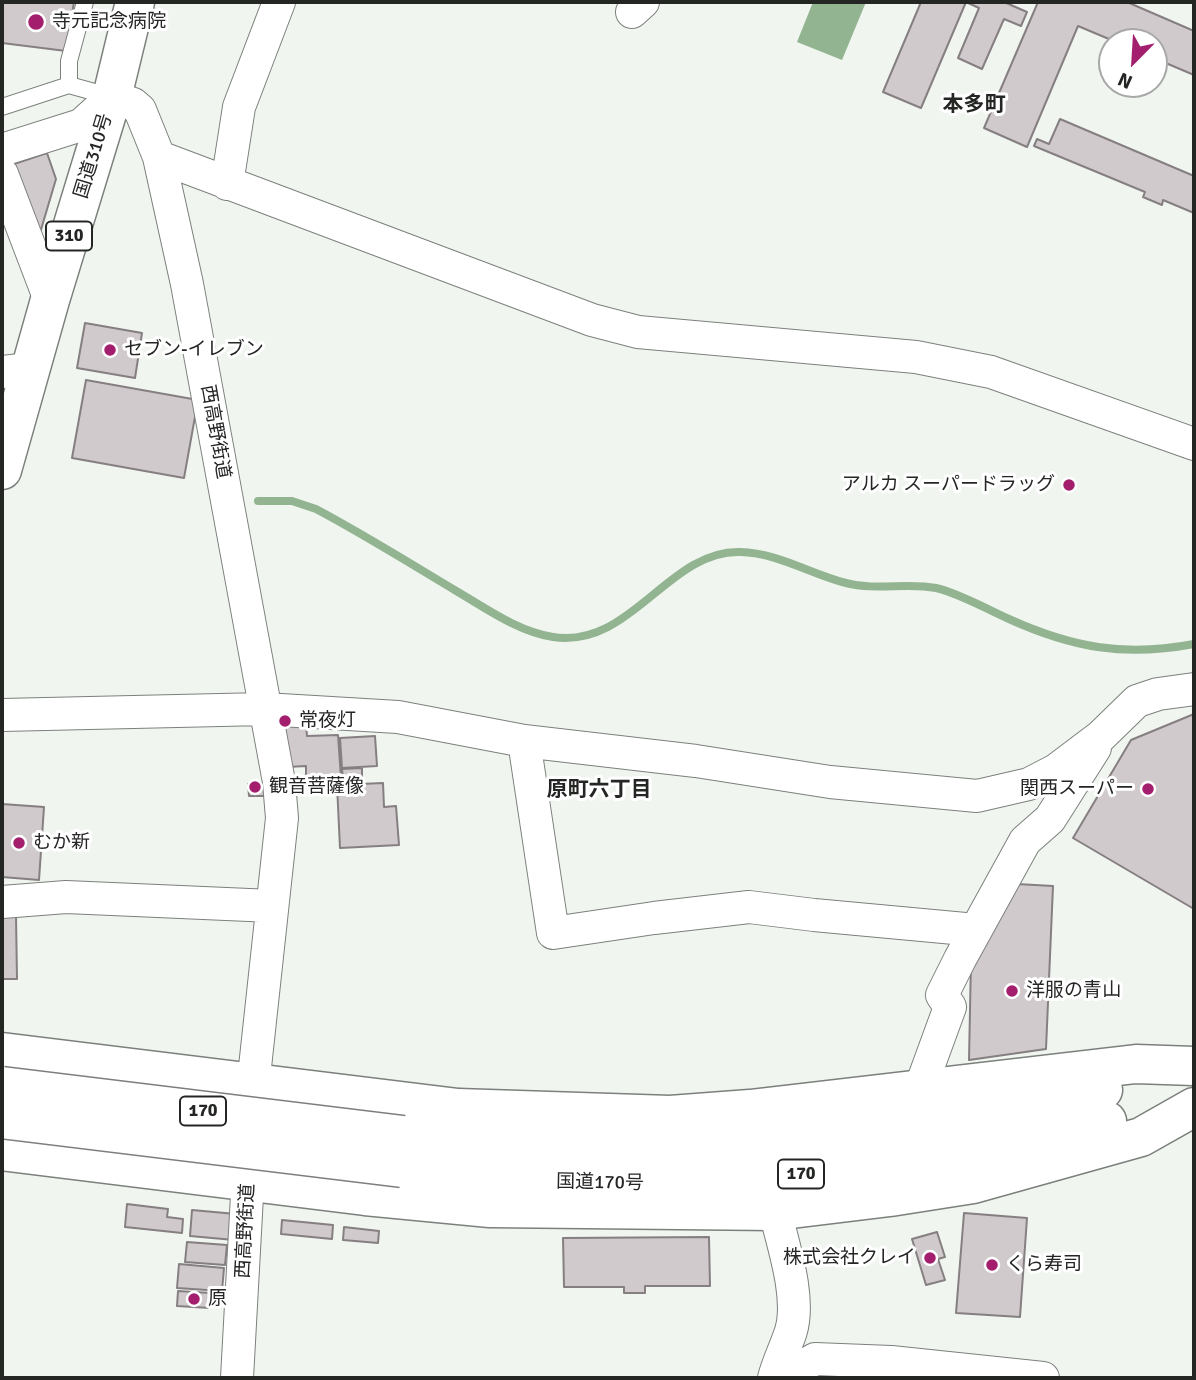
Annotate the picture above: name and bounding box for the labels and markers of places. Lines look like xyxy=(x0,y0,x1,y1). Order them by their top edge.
place label: 寺元記念病院 xyxy=(52,11,166,33)
marker: 寺元記念病院 xyxy=(26,12,46,32)
place label: セブン-イレブン xyxy=(124,339,264,361)
marker: セブン-イレブン xyxy=(102,342,118,358)
place label: アルカ スーパードラッグ xyxy=(842,474,1055,496)
marker: アルカ スーパードラッグ xyxy=(1061,477,1077,493)
place label: 常夜灯 xyxy=(299,710,356,732)
marker: 常夜灯 xyxy=(277,713,293,729)
place label: 観音菩薩像 xyxy=(269,776,364,798)
place label: 関西スーパー xyxy=(1020,778,1134,800)
marker: 観音菩薩像 xyxy=(247,779,263,795)
marker: 関西スーパー xyxy=(1140,781,1156,797)
place label: むか新 xyxy=(33,832,90,854)
marker: むか新 xyxy=(11,835,27,851)
place label: 洋服の青山 xyxy=(1026,980,1121,1002)
marker: 洋服の青山 xyxy=(1004,983,1020,999)
place label: 株式会社クレイ xyxy=(783,1247,916,1269)
marker: 株式会社クレイ xyxy=(922,1250,938,1266)
place label: くら寿司 xyxy=(1006,1254,1082,1276)
marker: くら寿司 xyxy=(984,1257,1000,1273)
place label: 原 xyxy=(208,1288,227,1310)
marker: 原 xyxy=(186,1291,202,1307)

